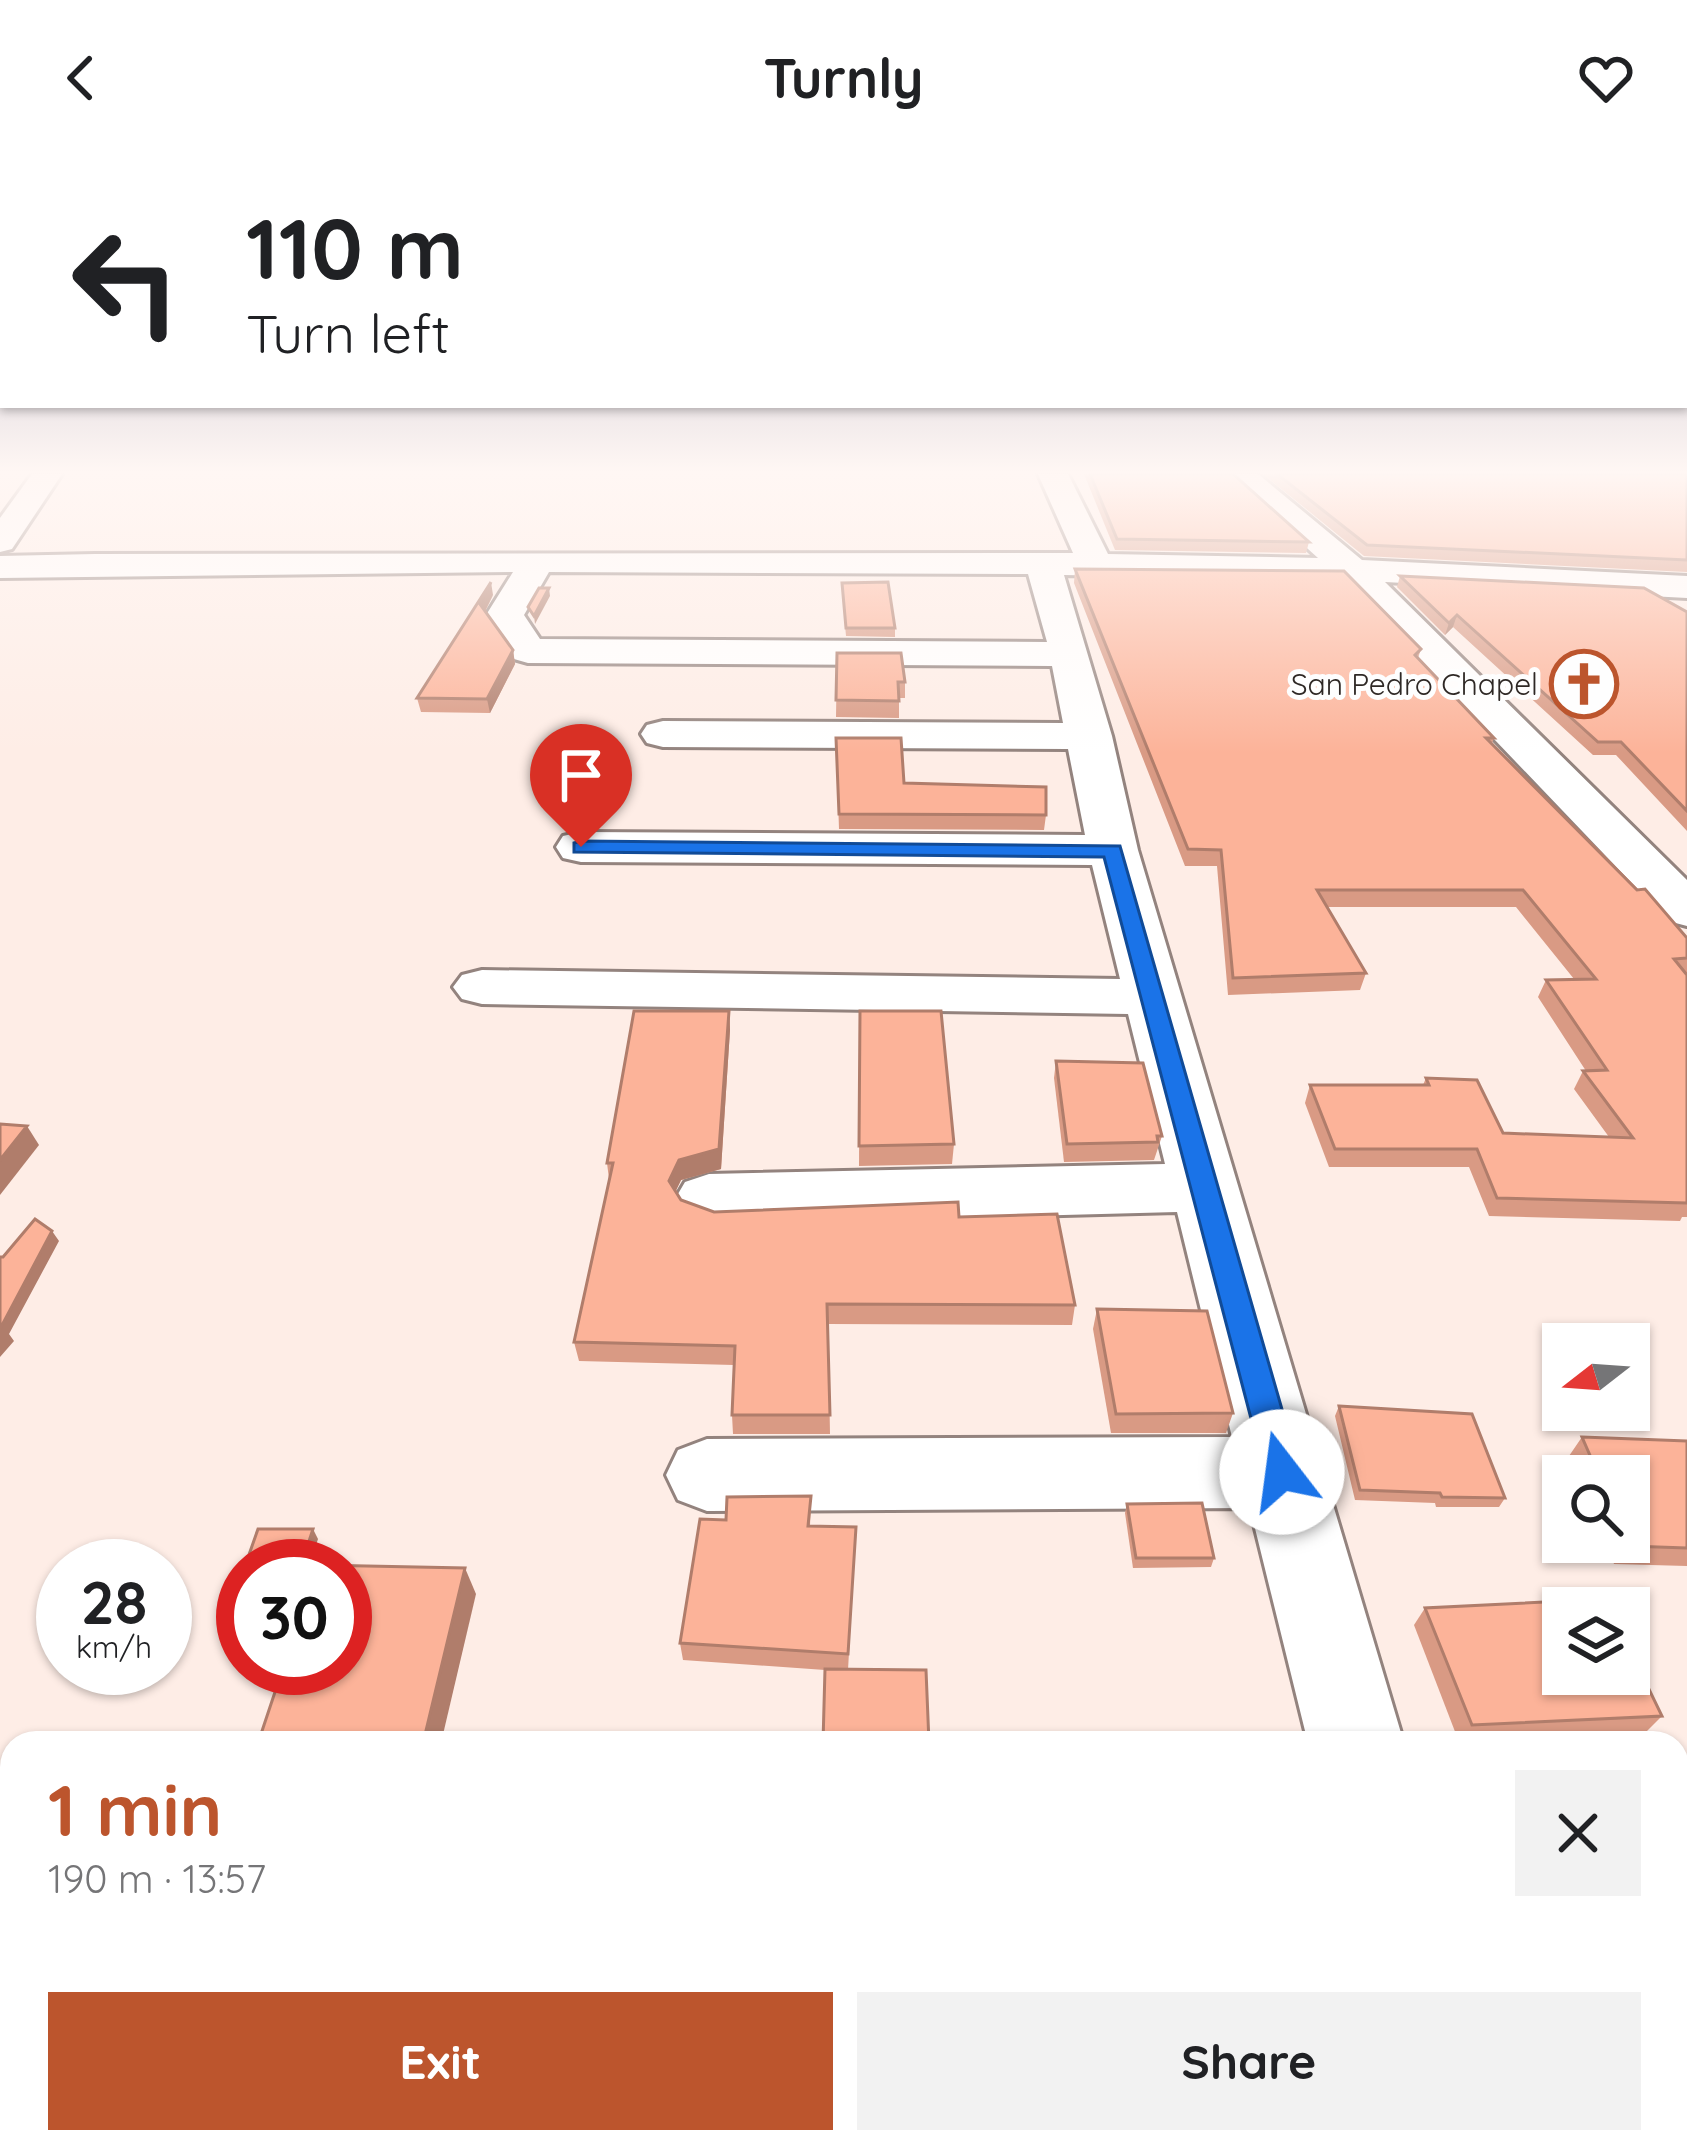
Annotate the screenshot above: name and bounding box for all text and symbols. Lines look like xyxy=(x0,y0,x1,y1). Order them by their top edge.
text: Turnly xyxy=(763,44,924,112)
icon: back xyxy=(48,45,114,111)
icon: heart xyxy=(1573,45,1639,111)
text: 110 m xyxy=(246,195,464,300)
icon: left xyxy=(48,204,204,360)
text: Turn left xyxy=(246,299,450,367)
church icon: San Pedro Chapel xyxy=(1549,649,1619,719)
place label: San Pedro Chapel xyxy=(1291,665,1538,703)
pin xyxy=(530,724,632,847)
icon: arrive xyxy=(548,742,614,808)
north arrow xyxy=(1542,1323,1650,1431)
map controls xyxy=(1542,1323,1650,1695)
position arrow xyxy=(1219,1409,1345,1535)
button: search xyxy=(1542,1455,1650,1563)
speed limit sign: 30 xyxy=(216,1539,372,1695)
text: 28 xyxy=(80,1564,148,1639)
button: layers xyxy=(1542,1587,1650,1695)
text: km/h xyxy=(76,1628,152,1666)
text: 1 min xyxy=(48,1764,222,1854)
button: close xyxy=(1515,1770,1641,1896)
text: 190 m · 13:57 xyxy=(48,1854,266,1903)
button: Exit xyxy=(48,1992,833,2130)
button: Share xyxy=(857,1992,1641,2130)

